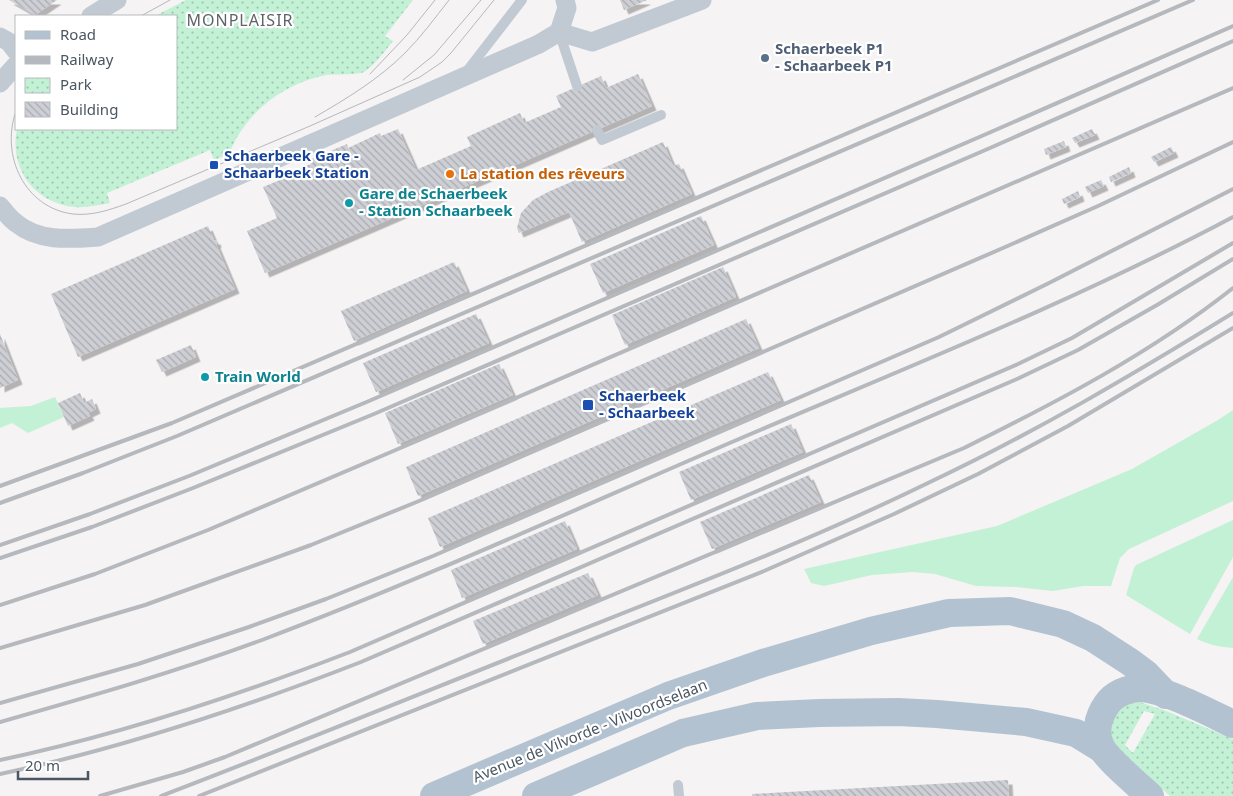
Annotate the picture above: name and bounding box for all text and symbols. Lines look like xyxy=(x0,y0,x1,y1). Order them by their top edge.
district label: MONPLAISIR xyxy=(186,9,294,31)
legend xyxy=(15,15,178,130)
text: Road xyxy=(60,24,96,44)
place label: Schaerbeek P1 - Schaarbeek P1 xyxy=(775,38,893,75)
text: Railway xyxy=(60,49,114,69)
marker: Schaerbeek P1 - Schaarbeek P1 xyxy=(759,52,771,64)
text: Park xyxy=(60,74,92,94)
text: Building xyxy=(60,99,118,119)
place label: Schaerbeek Gare - Schaarbeek Station xyxy=(224,145,369,182)
marker: Schaerbeek Gare - Schaarbeek Station xyxy=(208,159,220,171)
place label: La station des rêveurs xyxy=(460,163,625,183)
marker: La station des rêveurs xyxy=(444,168,456,180)
place label: Gare de Schaerbeek - Station Schaarbeek xyxy=(359,183,513,220)
marker: Gare de Schaerbeek - Station Schaarbeek xyxy=(343,197,355,209)
place label: Train World xyxy=(215,366,301,386)
marker: Train World xyxy=(199,371,211,383)
place label: Schaerbeek - Schaarbeek xyxy=(599,385,696,422)
marker: Schaerbeek - Schaarbeek xyxy=(581,398,595,412)
street label: Avenue de Vilvorde - Vilvoordselaan xyxy=(469,674,710,786)
scale bar xyxy=(18,748,88,780)
text: 20 m xyxy=(25,755,60,775)

